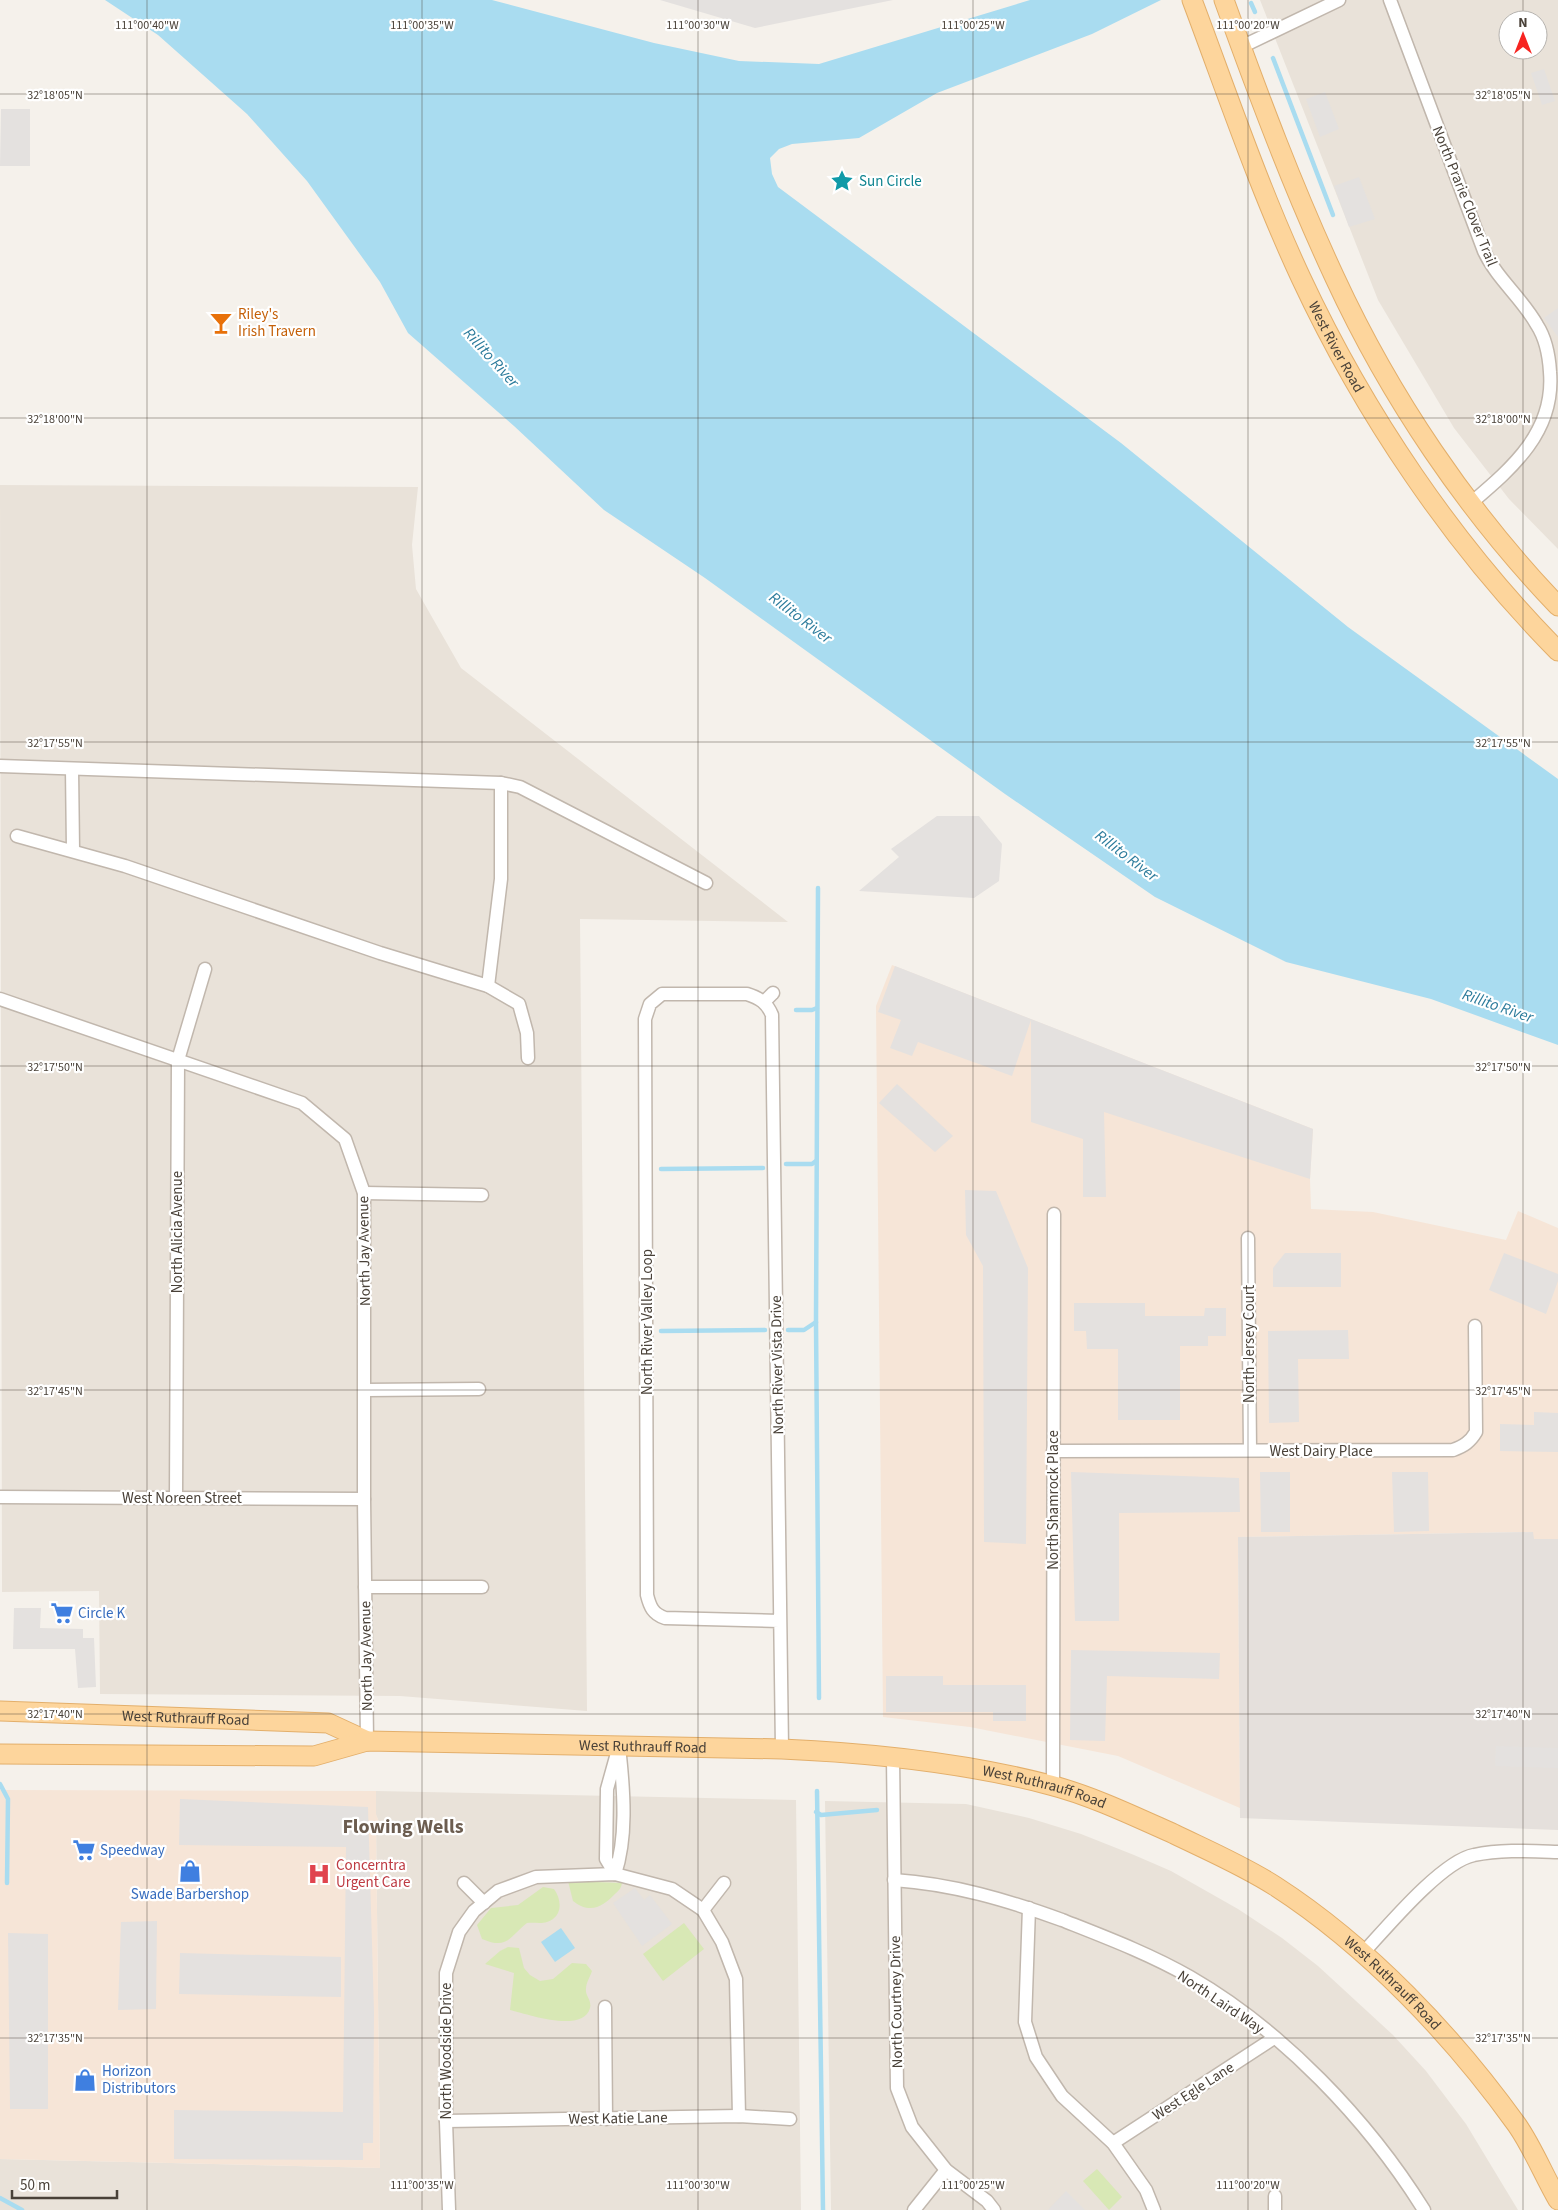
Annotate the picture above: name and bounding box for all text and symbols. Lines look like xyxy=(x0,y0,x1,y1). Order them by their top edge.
north arrow xyxy=(1498,10,1548,60)
text: N xyxy=(1518,13,1528,33)
text: 111°00'40"W xyxy=(115,17,179,34)
text: 111°00'35"W xyxy=(390,17,454,34)
text: 111°00'30"W xyxy=(666,17,730,34)
text: 111°00'25"W xyxy=(941,17,1005,34)
text: 111°00'20"W xyxy=(1216,17,1280,34)
text: 32°18'05"N xyxy=(27,87,83,104)
text: 32°18'05"N xyxy=(1475,87,1531,104)
street label: North Prarie Clover Trail xyxy=(1427,123,1502,270)
place icon: Sun Circle xyxy=(829,168,855,194)
place label: Sun Circle xyxy=(859,171,922,192)
street label: West River Road xyxy=(1303,298,1369,396)
place label: Riley's Irish Travern xyxy=(238,304,316,342)
bar icon: Riley's Irish Travern xyxy=(208,310,234,336)
water label: Rillito River xyxy=(458,323,525,394)
text: 32°18'00"N xyxy=(27,411,83,428)
text: 32°18'00"N xyxy=(1475,411,1531,428)
water label: Rillito River xyxy=(764,587,838,650)
text: 32°17'55"N xyxy=(27,735,83,752)
text: 32°17'55"N xyxy=(1475,735,1531,752)
water label: Rillito River xyxy=(1090,825,1164,888)
water label: Rillito River xyxy=(1459,984,1538,1029)
text: 32°17'50"N xyxy=(27,1059,83,1076)
text: 32°17'50"N xyxy=(1475,1059,1531,1076)
street label: North Alicia Avenue xyxy=(167,1171,188,1293)
street label: North Jay Avenue xyxy=(353,1196,376,1306)
street label: North River Valley Loop xyxy=(637,1249,658,1395)
street label: North Jersey Court xyxy=(1239,1285,1260,1403)
street label: North River Vista Drive xyxy=(766,1295,789,1435)
text: 32°17'45"N xyxy=(27,1383,83,1400)
text: 32°17'45"N xyxy=(1475,1383,1531,1400)
street label: North Shamrock Place xyxy=(1043,1430,1064,1570)
street label: West Dairy Place xyxy=(1269,1441,1373,1462)
street label: West Noreen Street xyxy=(122,1488,242,1509)
supermarket icon: Circle K xyxy=(49,1600,75,1626)
street label: North Jay Avenue xyxy=(355,1601,378,1711)
place label: Circle K xyxy=(78,1603,125,1624)
street label: West Ruthrauff Road xyxy=(122,1705,250,1731)
text: 32°17'40"N xyxy=(27,1706,83,1723)
text: 32°17'40"N xyxy=(1475,1706,1531,1723)
street label: West Ruthrauff Road xyxy=(579,1735,707,1759)
street label: West Ruthrauff Road xyxy=(981,1760,1109,1814)
district label: Flowing Wells xyxy=(342,1813,464,1841)
supermarket icon: Speedway xyxy=(71,1837,97,1863)
place label: Speedway xyxy=(100,1840,165,1861)
place label: Concerntra Urgent Care xyxy=(336,1855,410,1893)
shop icon: Swade Barbershop xyxy=(177,1858,203,1884)
hospital icon: Concerntra Urgent Care xyxy=(306,1861,332,1887)
place label: Swade Barbershop xyxy=(131,1884,249,1905)
street label: West Ruthrauff Road xyxy=(1339,1931,1446,2035)
street label: North Courtney Drive xyxy=(885,1935,908,2068)
street label: North Laird Way xyxy=(1173,1966,1268,2039)
street label: North Woodside Drive xyxy=(436,1983,457,2119)
text: 32°17'35"N xyxy=(27,2030,83,2047)
text: 32°17'35"N xyxy=(1475,2030,1531,2047)
street label: West Egle Lane xyxy=(1148,2057,1238,2126)
place label: Horizon Distributors xyxy=(102,2061,176,2099)
shop icon: Horizon Distributors xyxy=(72,2067,98,2093)
street label: West Katie Lane xyxy=(568,2107,668,2130)
scale bar xyxy=(12,2168,118,2200)
text: 50 m xyxy=(20,2175,50,2196)
text: 111°00'35"W xyxy=(390,2177,454,2194)
text: 111°00'30"W xyxy=(666,2177,730,2194)
text: 111°00'25"W xyxy=(941,2177,1005,2194)
text: 111°00'20"W xyxy=(1216,2177,1280,2194)

